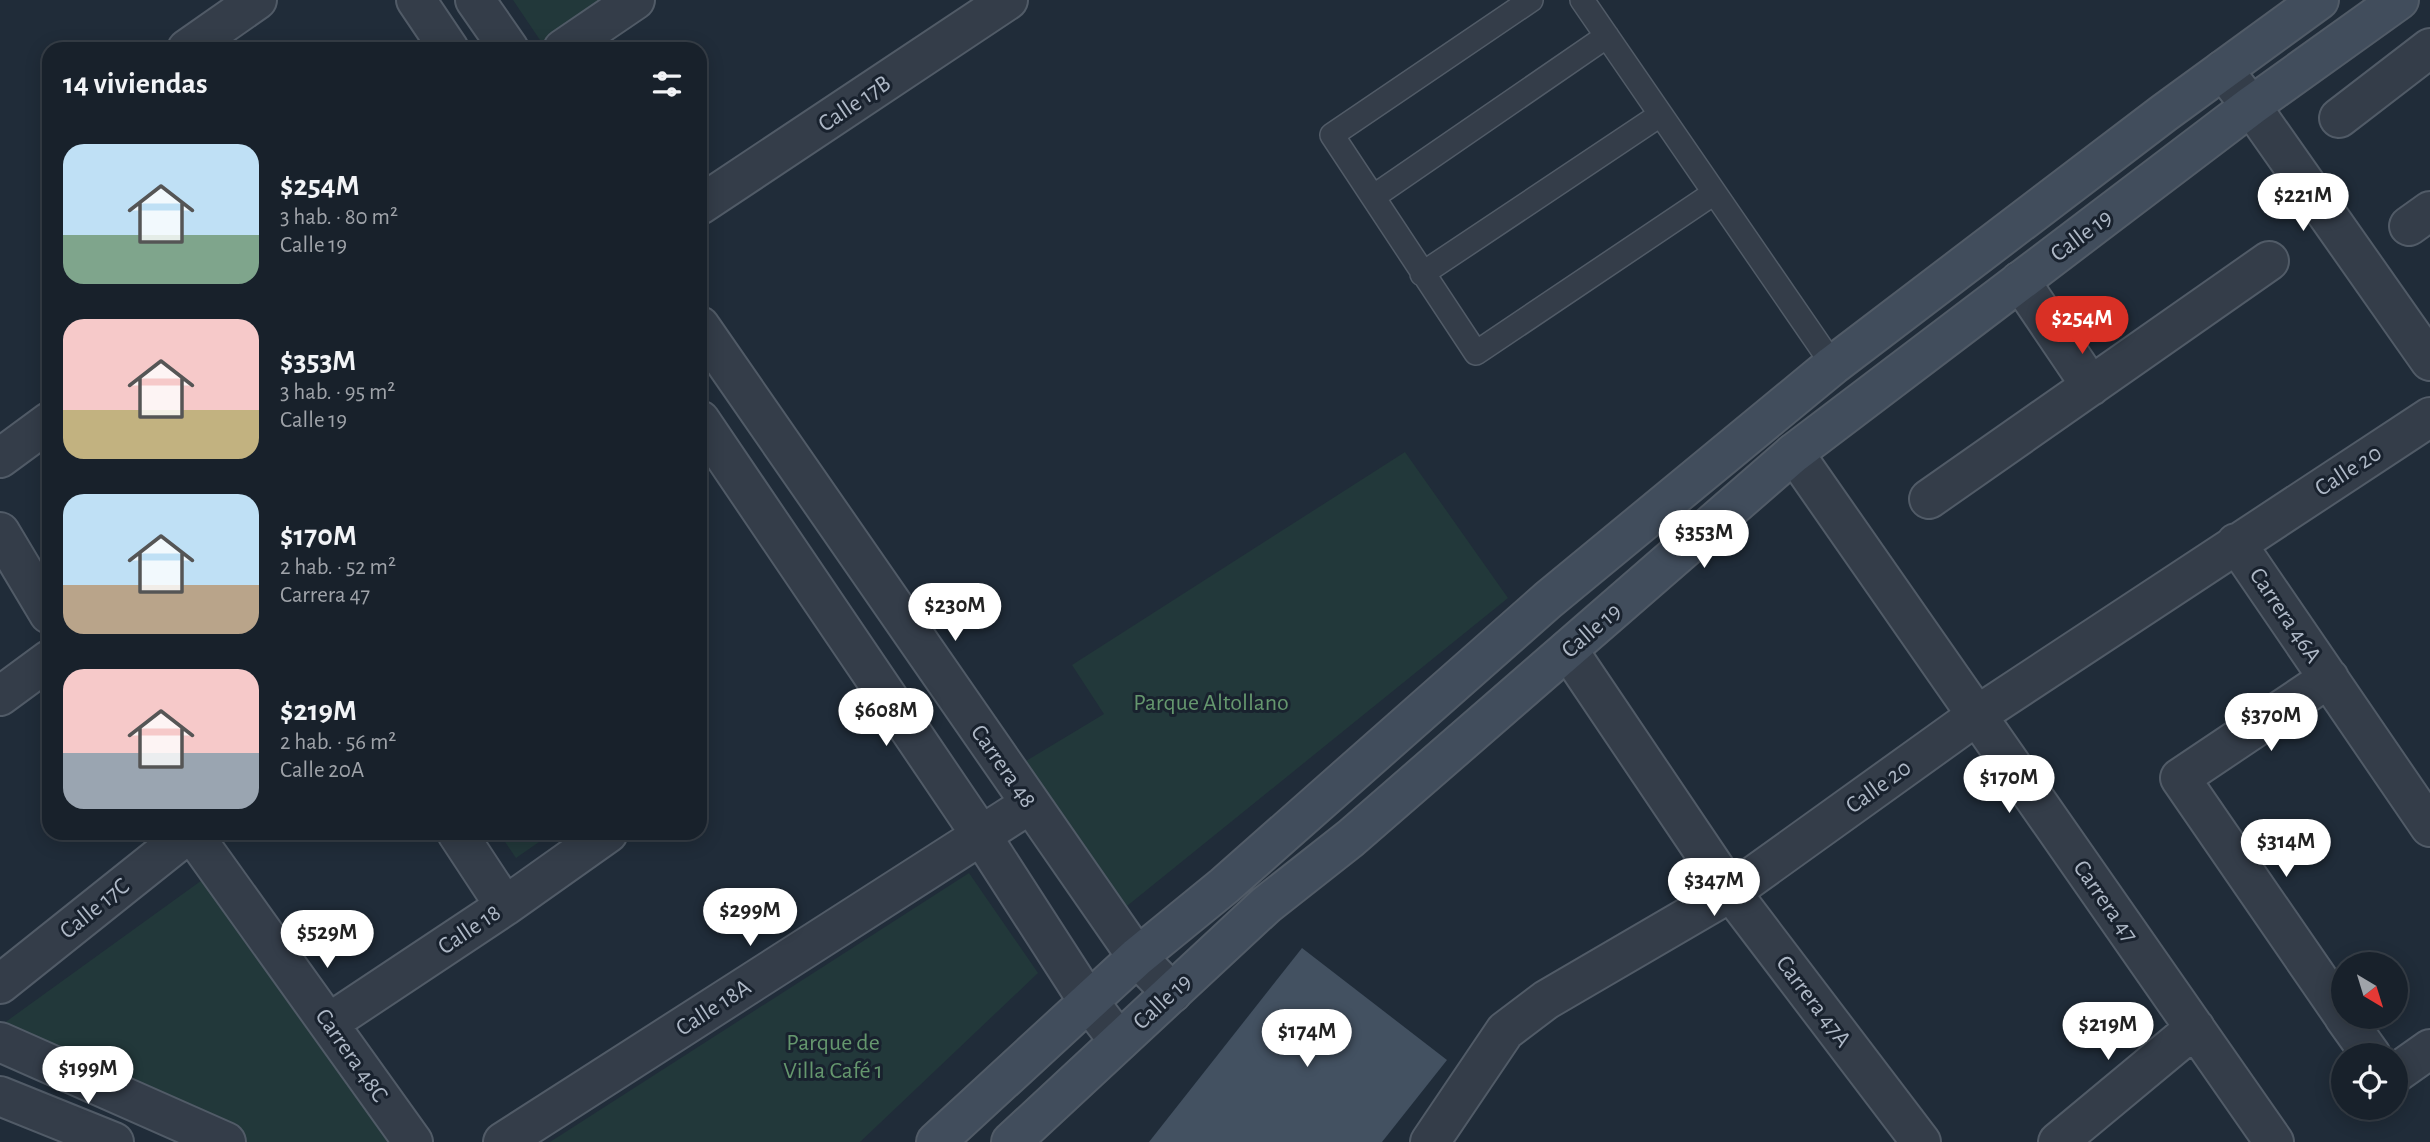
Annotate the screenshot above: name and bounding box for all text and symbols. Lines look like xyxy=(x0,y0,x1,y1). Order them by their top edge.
icon: filters xyxy=(648,65,686,103)
text: 14 viviendas xyxy=(63,69,208,99)
street label: Calle 17B xyxy=(814,71,895,137)
text: $254M xyxy=(280,171,360,201)
icon: home xyxy=(119,172,203,256)
pin: $221M xyxy=(2254,174,2352,233)
text: $221M xyxy=(2274,184,2332,207)
street label: Calle 19 xyxy=(2046,205,2117,266)
text: 3 hab. · 80 m² xyxy=(280,206,398,229)
text: Calle 19 xyxy=(280,234,347,257)
pin: $254M xyxy=(2033,296,2131,356)
text: $254M xyxy=(2051,307,2113,330)
text: $353M xyxy=(280,346,356,376)
icon: home xyxy=(119,347,203,431)
text: 3 hab. · 95 m² xyxy=(280,381,395,404)
text: Calle 19 xyxy=(280,409,347,432)
street label: Calle 20 xyxy=(2311,441,2386,501)
pin: $353M xyxy=(1655,510,1753,570)
text: $170M xyxy=(280,521,357,551)
text: $353M xyxy=(1675,521,1733,544)
icon: home xyxy=(119,522,203,606)
text: 2 hab. · 52 m² xyxy=(280,556,396,579)
street label: Carrera 46A xyxy=(2245,564,2326,668)
text: Carrera 47 xyxy=(280,584,370,607)
pin: $230M xyxy=(906,584,1004,643)
text: $230M xyxy=(924,594,986,617)
street label: Calle 19 xyxy=(1557,599,1626,663)
pin: $608M xyxy=(837,688,935,748)
park label: Parque Altollano xyxy=(1133,691,1289,715)
pin: $370M xyxy=(2222,694,2320,753)
text: $219M xyxy=(280,696,357,726)
icon: home xyxy=(119,697,203,781)
text: $608M xyxy=(854,699,918,722)
text: $370M xyxy=(2241,704,2301,727)
street label: Carrera 48 xyxy=(966,721,1040,813)
text: 2 hab. · 56 m² xyxy=(280,731,396,754)
street label: Calle 20 xyxy=(1842,755,1916,818)
pin: $170M xyxy=(1960,756,2058,815)
text: Calle 20A xyxy=(280,759,364,782)
text: $170M xyxy=(1980,766,2038,789)
pin: $314M xyxy=(2237,820,2335,879)
text: $314M xyxy=(2257,830,2315,853)
street label: Carrera 47 xyxy=(2068,856,2142,947)
pin: $347M xyxy=(1665,858,1763,918)
text: $347M xyxy=(1684,869,1744,892)
street label: Calle 17C xyxy=(56,874,134,944)
pin: $299M xyxy=(701,888,799,948)
text: $299M xyxy=(719,899,781,922)
street label: Calle 18 xyxy=(434,900,505,959)
pin: $529M xyxy=(278,911,376,970)
text: $529M xyxy=(297,921,357,944)
street label: Carrera 47A xyxy=(1771,951,1855,1052)
north arrow xyxy=(2331,952,2408,1029)
map controls xyxy=(2331,952,2408,1120)
street label: Calle 19 xyxy=(1129,969,1196,1034)
street label: Calle 18A xyxy=(672,975,755,1041)
pin: $219M xyxy=(2059,1002,2157,1062)
street label: Carrera 48C xyxy=(310,1005,392,1107)
pin: $174M xyxy=(1258,1010,1356,1069)
text: $219M xyxy=(2079,1013,2137,1036)
text: $174M xyxy=(1278,1020,1336,1043)
park label: Parque de Villa Café 1 xyxy=(783,1031,883,1083)
button: locate xyxy=(2331,1043,2408,1120)
pin: $199M xyxy=(39,1046,137,1106)
text: $199M xyxy=(58,1057,118,1080)

